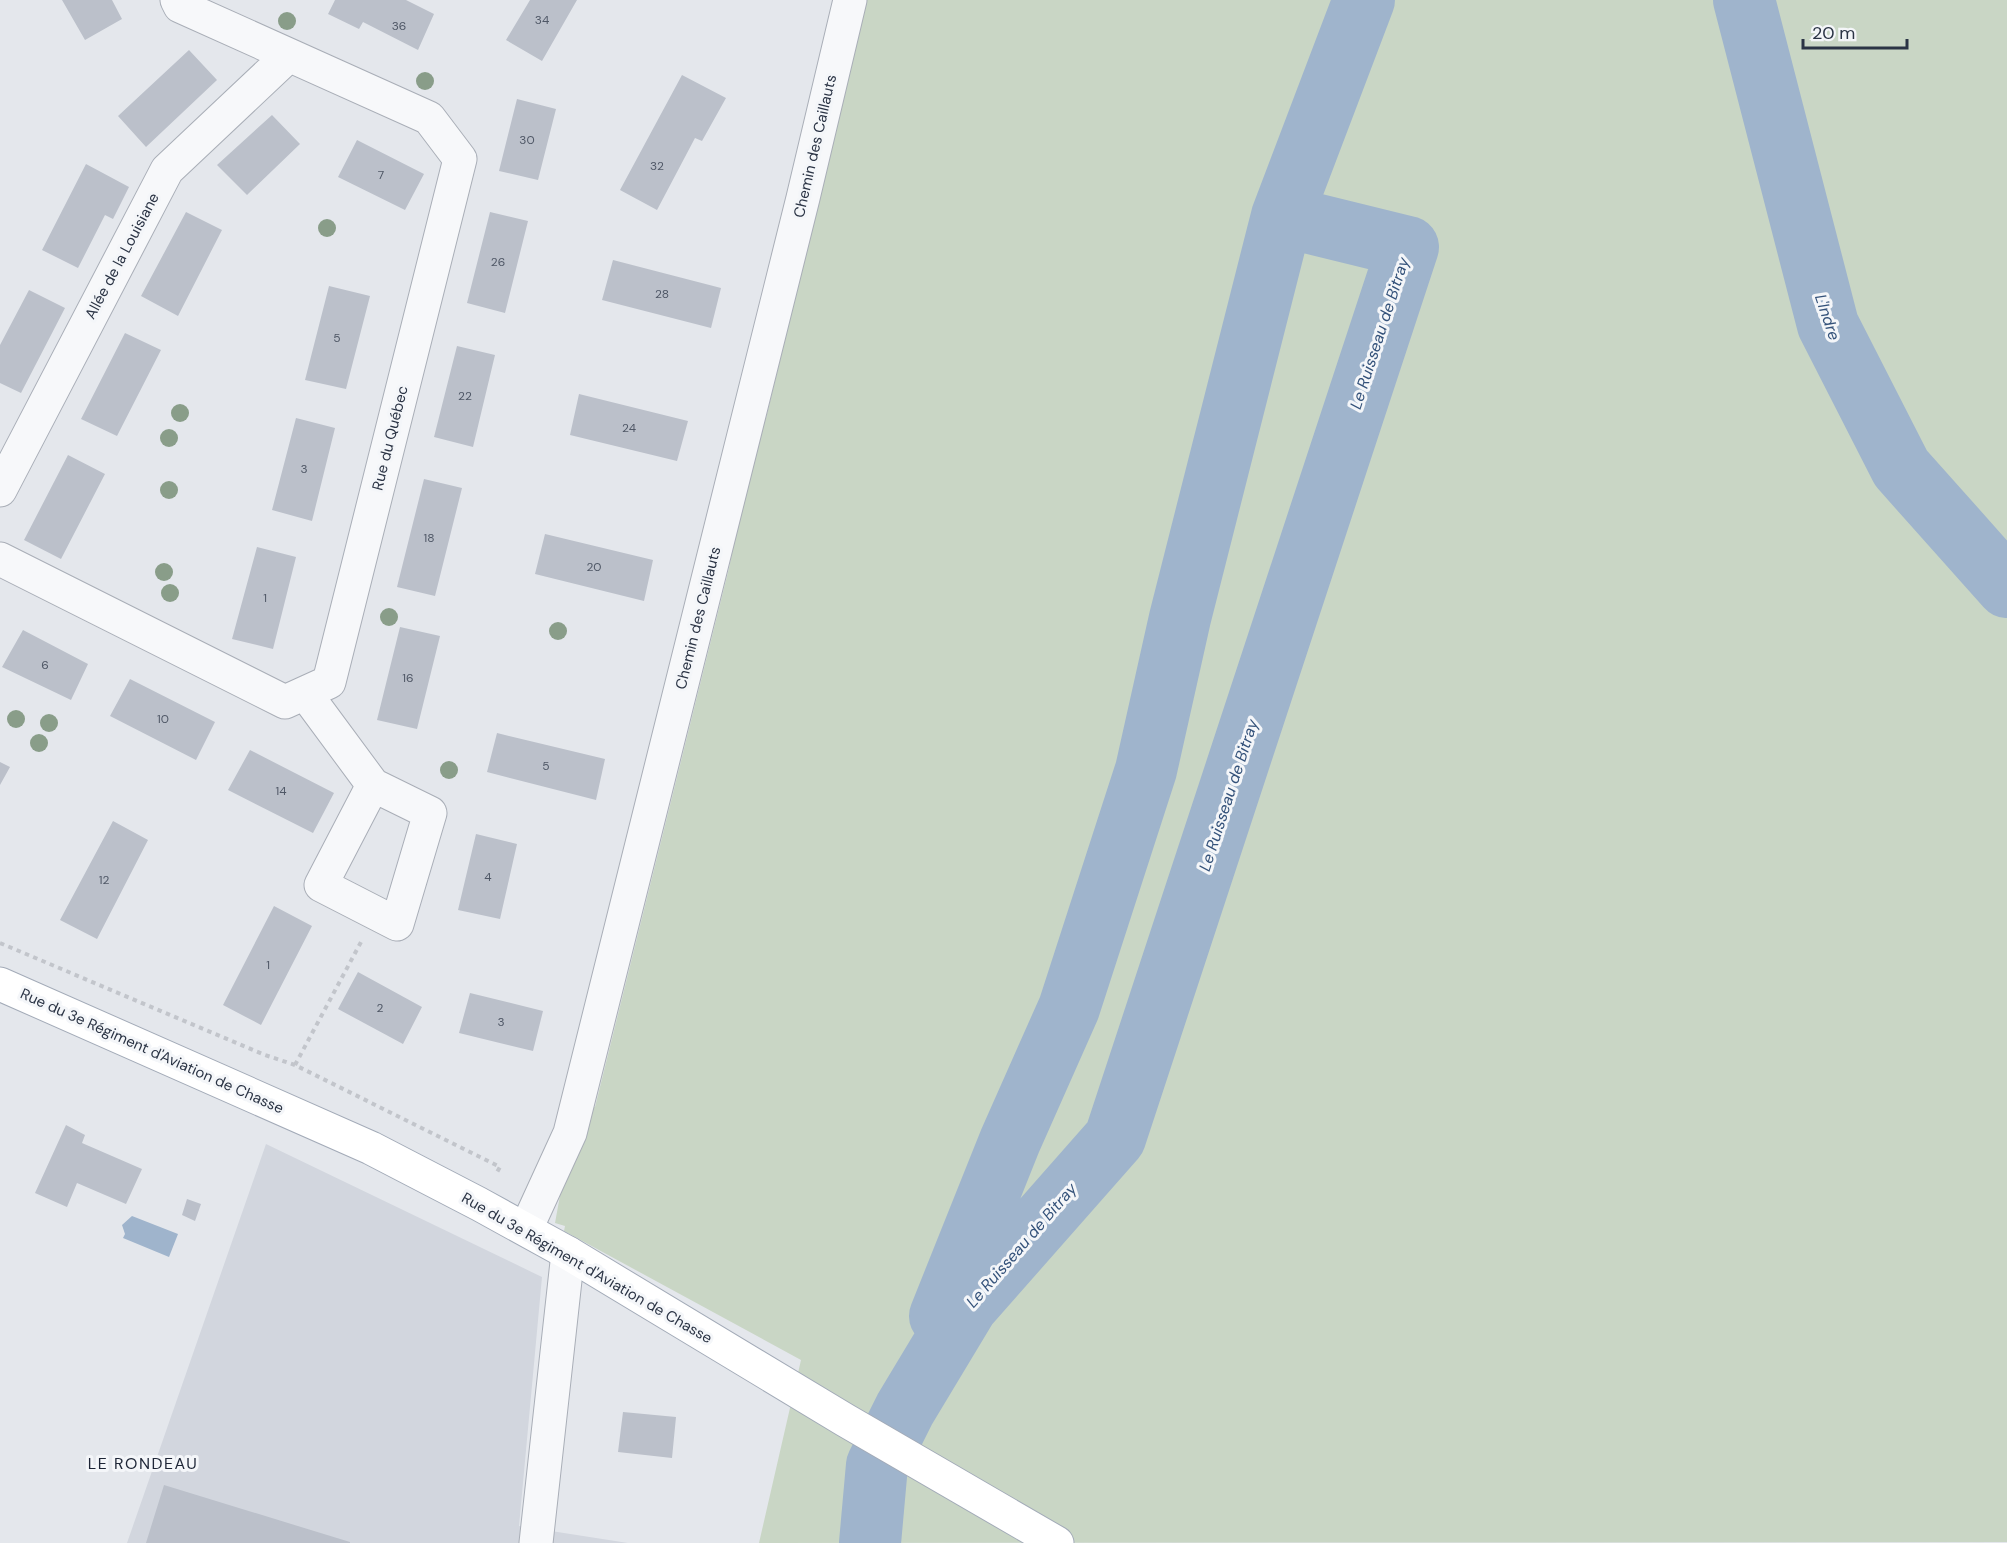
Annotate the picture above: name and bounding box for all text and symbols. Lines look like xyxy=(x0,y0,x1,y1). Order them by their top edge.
house number: 34 xyxy=(535,12,549,28)
scale bar xyxy=(1803,12,1906,50)
house number: 36 xyxy=(392,18,406,34)
text: 20 m xyxy=(1812,21,1855,45)
street label: Chemin des Caillauts xyxy=(789,72,841,220)
house number: 30 xyxy=(519,132,535,148)
house number: 32 xyxy=(650,158,664,174)
house number: 7 xyxy=(378,167,384,183)
street label: Allée de la Louisiane xyxy=(80,189,164,323)
house number: 26 xyxy=(491,254,505,270)
water label: Le Ruisseau de Bitray xyxy=(1345,254,1414,412)
house number: 28 xyxy=(655,286,669,302)
water label: L'Indre xyxy=(1810,291,1845,343)
house number: 5 xyxy=(333,330,341,346)
street label: Rue du Québec xyxy=(367,384,413,492)
house number: 22 xyxy=(458,388,472,404)
house number: 24 xyxy=(622,420,636,436)
house number: 3 xyxy=(300,461,308,477)
house number: 18 xyxy=(423,530,435,546)
street label: Chemin des Caillauts xyxy=(671,545,725,691)
house number: 20 xyxy=(586,559,602,575)
house number: 1 xyxy=(263,590,267,606)
house number: 6 xyxy=(41,657,49,673)
house number: 16 xyxy=(402,670,414,686)
house number: 10 xyxy=(157,711,169,727)
water label: Le Ruisseau de Bitray xyxy=(1194,716,1263,874)
house number: 5 xyxy=(542,758,550,774)
house number: 14 xyxy=(275,783,287,799)
house number: 4 xyxy=(484,869,492,885)
house number: 12 xyxy=(99,872,109,888)
house number: 1 xyxy=(266,957,270,973)
street label: Rue du 3e Régiment d'Aviation de Chasse xyxy=(17,984,287,1118)
house number: 2 xyxy=(377,1000,384,1016)
house number: 3 xyxy=(497,1014,505,1030)
water label: Le Ruisseau de Bitray xyxy=(961,1178,1082,1312)
street label: Rue du 3e Régiment d'Aviation de Chasse xyxy=(458,1188,716,1348)
district label: LE RONDEAU xyxy=(88,1453,198,1474)

